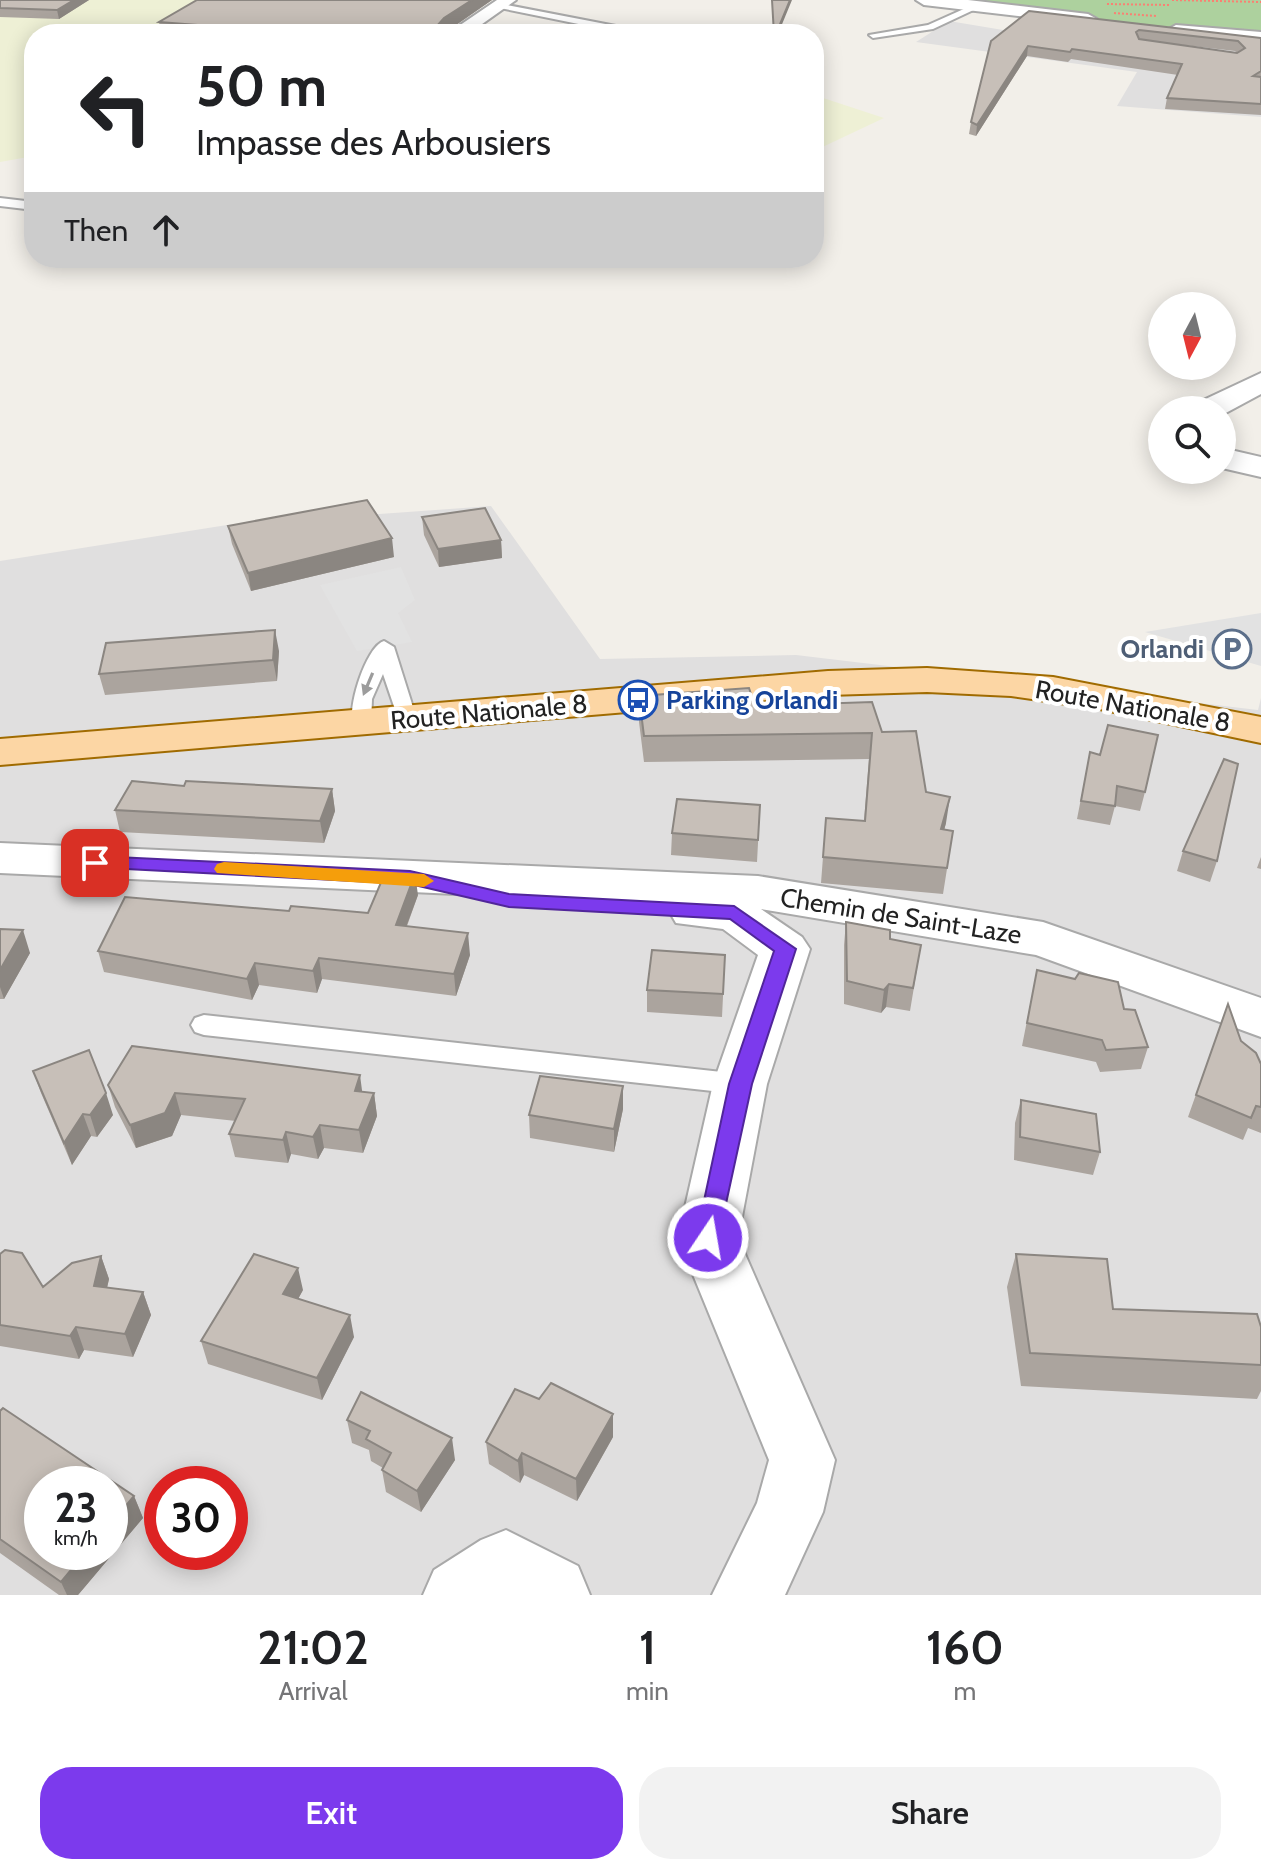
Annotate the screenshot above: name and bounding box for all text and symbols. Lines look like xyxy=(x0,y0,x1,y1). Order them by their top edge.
text: 50 m xyxy=(196,52,327,120)
icon: left xyxy=(64,56,168,160)
text: Impasse des Arbousiers xyxy=(196,120,551,164)
icon: ahead xyxy=(144,208,188,252)
text: Then xyxy=(64,212,128,249)
north arrow xyxy=(1148,292,1236,380)
map controls xyxy=(1148,292,1236,484)
button: search xyxy=(1148,396,1236,484)
parking icon: Orlandi xyxy=(1211,628,1253,670)
place label: Orlandi xyxy=(1121,633,1204,665)
one-way arrow xyxy=(361,673,374,696)
street label: Route Nationale 8 xyxy=(1033,673,1233,739)
bus stop icon: Parking Orlandi xyxy=(617,679,659,721)
place label: Parking Orlandi xyxy=(666,684,838,716)
street label: Route Nationale 8 xyxy=(389,687,589,737)
pin xyxy=(61,829,129,897)
icon: arrive xyxy=(73,841,117,885)
street label: Chemin de Saint-Laze xyxy=(778,881,1024,951)
position arrow xyxy=(666,1196,750,1280)
speed limit sign: 30 xyxy=(144,1466,248,1570)
text: 23 xyxy=(55,1483,97,1532)
text: km/h xyxy=(54,1526,98,1550)
text: 21:02 xyxy=(257,1618,369,1676)
text: 1 xyxy=(639,1618,656,1676)
text: 160 xyxy=(926,1618,1004,1676)
text: Arrival xyxy=(278,1675,348,1707)
text: min xyxy=(626,1675,669,1707)
text: m xyxy=(954,1675,976,1707)
button: Exit xyxy=(40,1767,623,1859)
button: Share xyxy=(639,1767,1221,1859)

